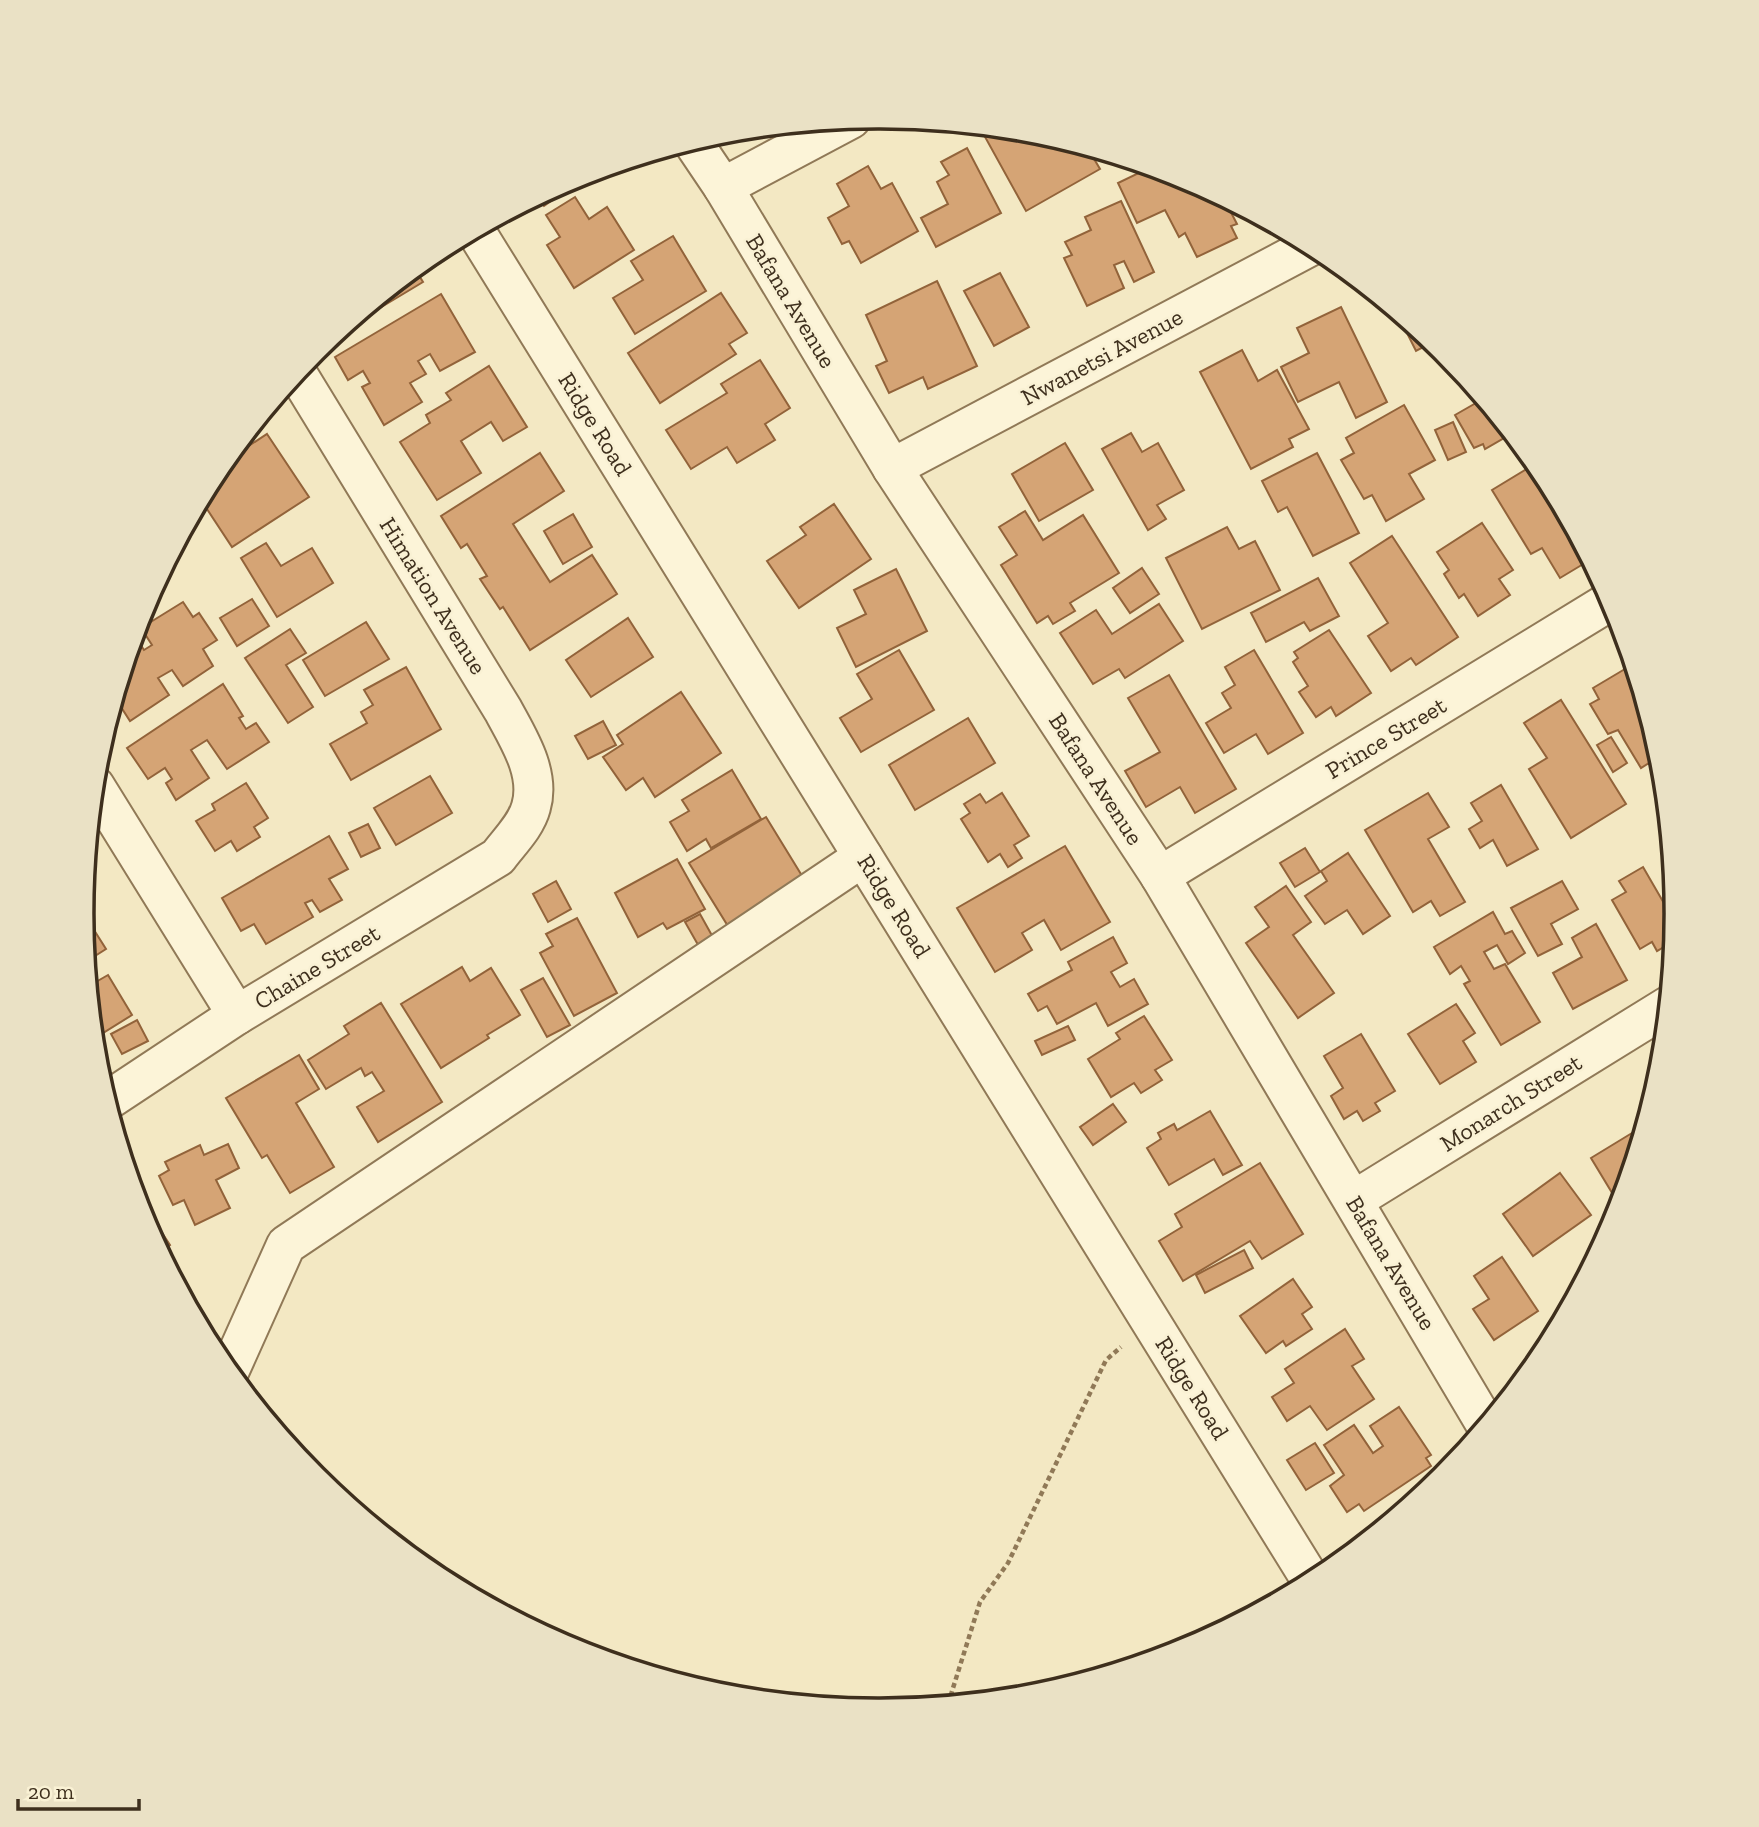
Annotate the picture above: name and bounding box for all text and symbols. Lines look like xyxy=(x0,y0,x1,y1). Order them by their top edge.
street label: Bafana Avenue xyxy=(740,228,843,373)
street label: Nwanetsi Avenue xyxy=(1016,302,1188,411)
street label: Ridge Road xyxy=(552,367,639,481)
street label: Himation Avenue xyxy=(374,512,493,680)
street label: Prince Street xyxy=(1320,690,1451,785)
street label: Bafana Avenue xyxy=(1043,707,1150,850)
street label: Ridge Road xyxy=(851,849,938,963)
street label: Chaine Street xyxy=(249,918,385,1015)
street label: Monarch Street xyxy=(1435,1047,1587,1158)
street label: Bafana Avenue xyxy=(1340,1190,1443,1335)
street label: Ridge Road xyxy=(1149,1331,1236,1445)
scale bar xyxy=(18,1768,138,1812)
text: 20 m xyxy=(28,1779,74,1804)

